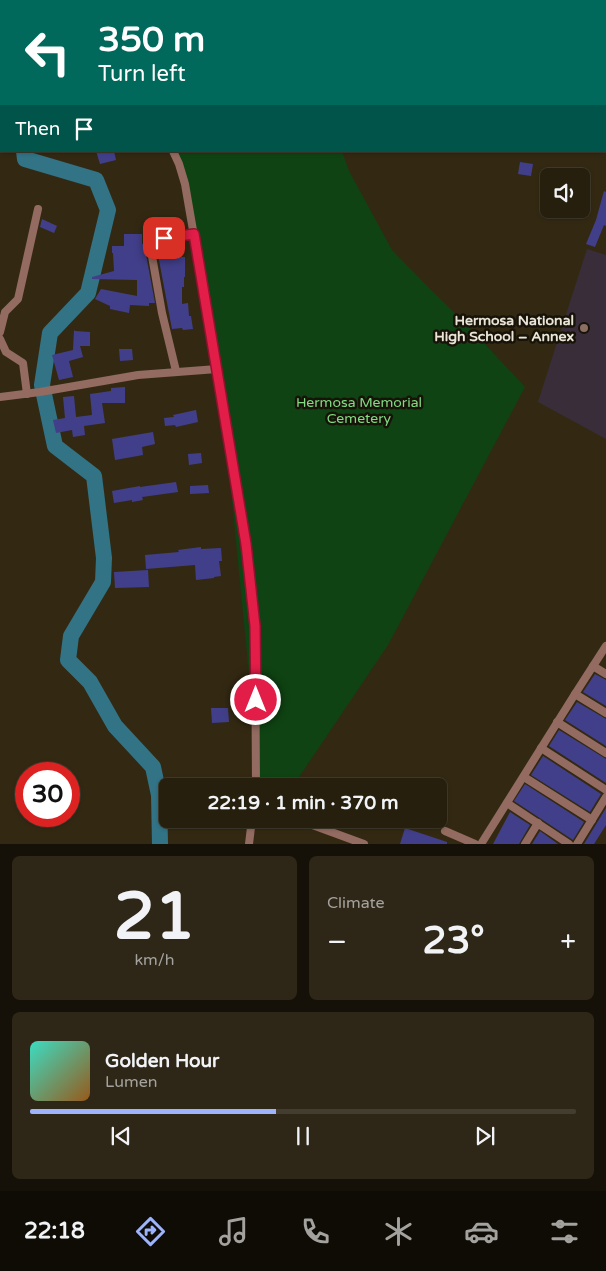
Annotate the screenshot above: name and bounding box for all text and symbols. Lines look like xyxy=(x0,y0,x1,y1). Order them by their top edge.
text: 350 m xyxy=(98,19,205,61)
icon: left xyxy=(15,20,80,85)
text: Turn left xyxy=(98,61,186,87)
icon: arrive xyxy=(70,115,98,143)
text: Then xyxy=(15,118,60,140)
map controls xyxy=(540,168,590,218)
button: sound xyxy=(540,168,590,218)
pin xyxy=(143,217,185,259)
icon: arrive xyxy=(150,224,178,252)
place label: Hermosa National High School – Annex xyxy=(434,312,574,345)
marker: Hermosa National High School – Annex xyxy=(578,322,590,334)
park label: Hermosa Memorial Cemetery xyxy=(296,394,422,427)
position arrow xyxy=(229,673,281,725)
speed limit sign: 30 xyxy=(15,762,80,827)
text: 22:19 · 1 min · 370 m xyxy=(207,792,399,814)
text: 21 xyxy=(114,878,195,957)
text: Climate xyxy=(327,893,385,913)
text: 23° xyxy=(423,918,485,964)
text: − xyxy=(327,925,347,959)
text: + xyxy=(560,925,576,959)
text: km/h xyxy=(134,950,175,970)
text: Golden Hour xyxy=(105,1050,219,1072)
text: Lumen xyxy=(105,1072,157,1092)
icon: previous xyxy=(107,1122,135,1150)
icon: pause xyxy=(289,1122,317,1150)
icon: next xyxy=(471,1122,499,1150)
icon: directions xyxy=(133,1214,168,1249)
icon: music xyxy=(216,1214,251,1249)
icon: phone xyxy=(298,1214,333,1249)
icon: climate xyxy=(381,1214,416,1249)
icon: car xyxy=(464,1214,499,1249)
icon: filters xyxy=(547,1214,582,1249)
text: 22:18 xyxy=(24,1218,85,1244)

